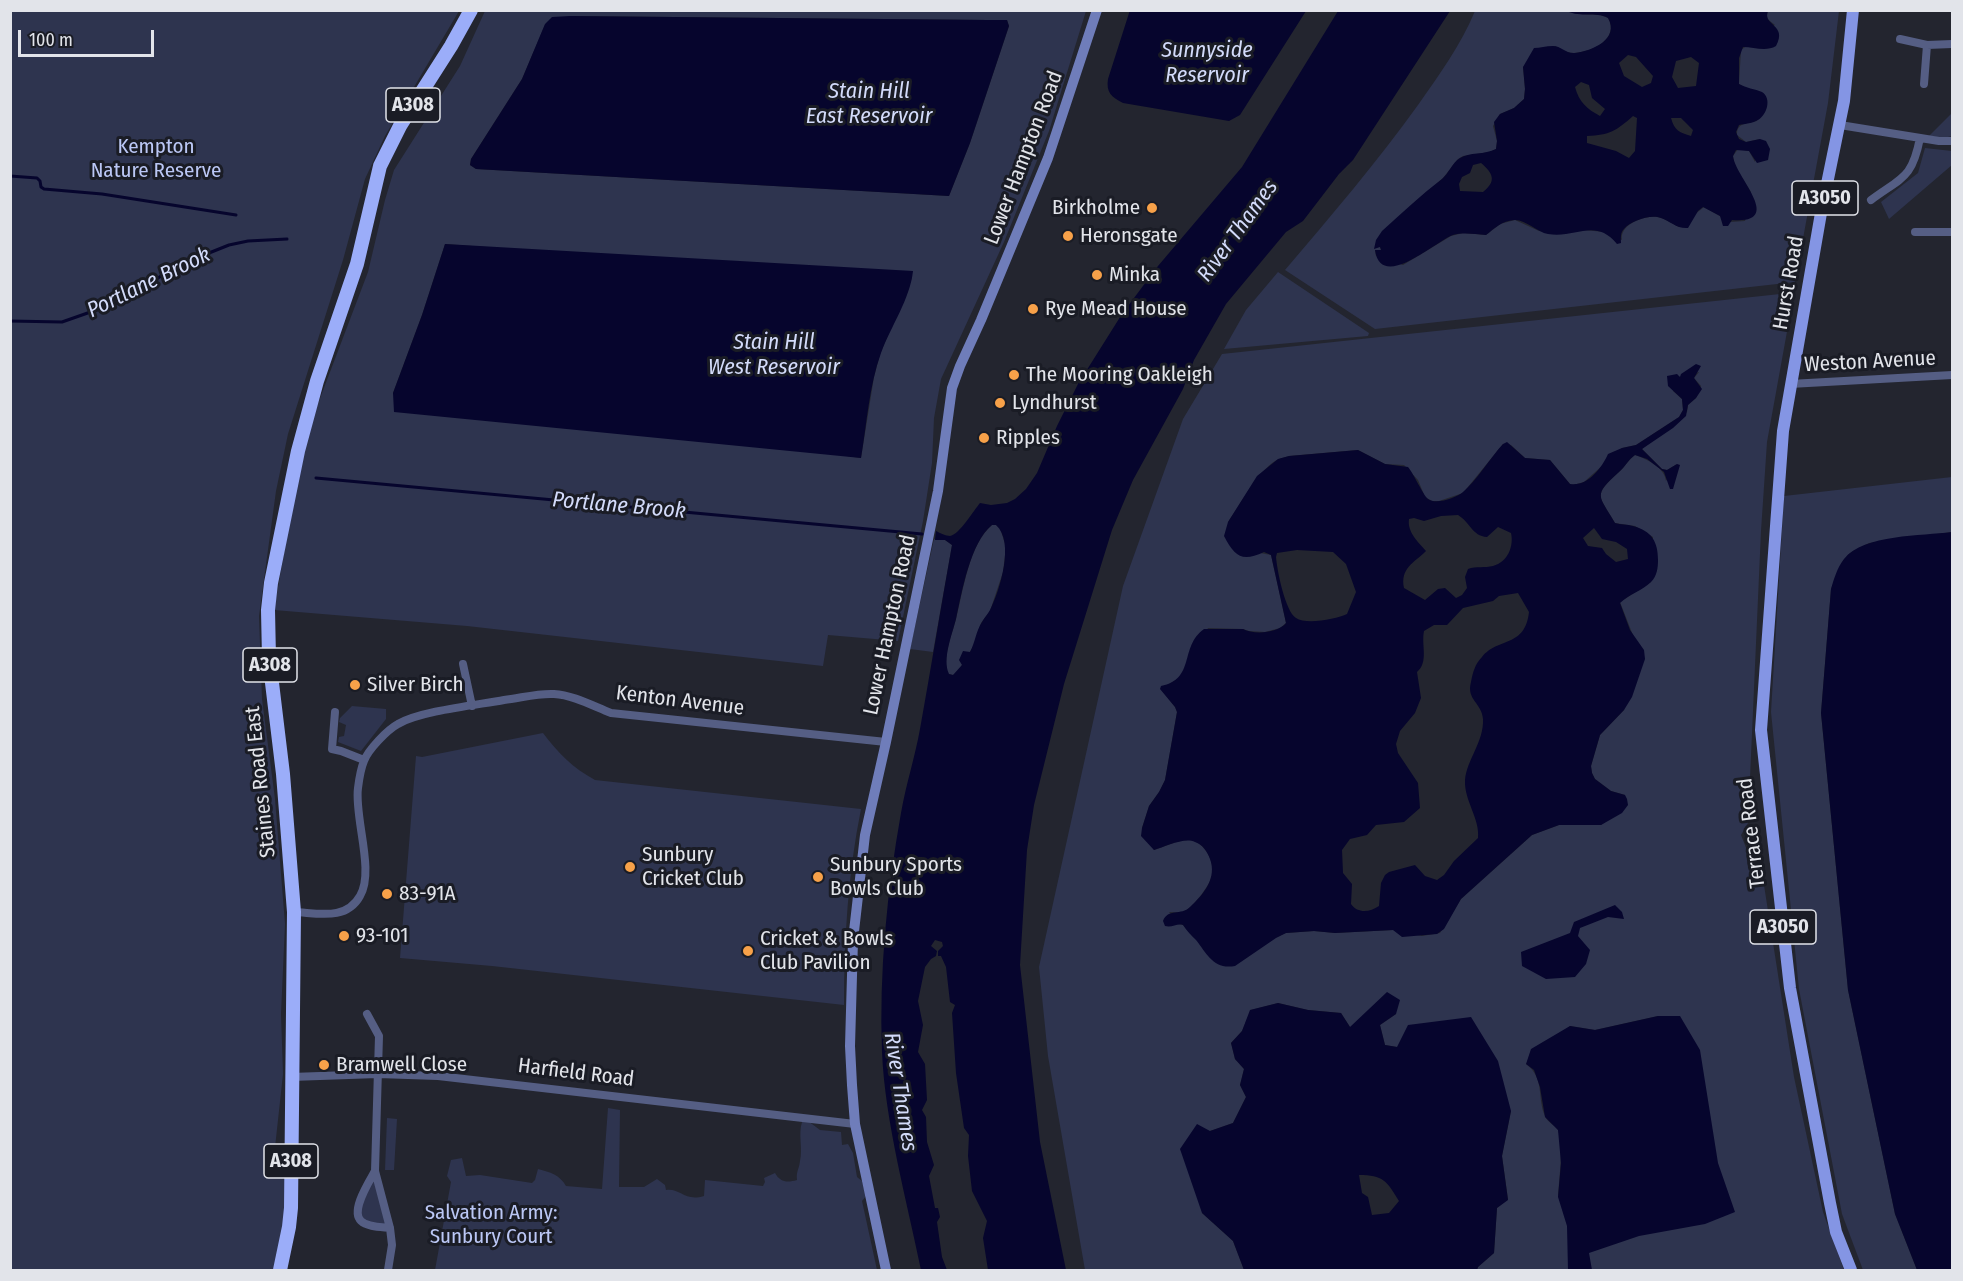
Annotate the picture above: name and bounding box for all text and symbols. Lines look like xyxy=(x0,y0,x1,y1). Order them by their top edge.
scale bar xyxy=(21,18,158,56)
text: 100 m xyxy=(29,29,73,51)
water label: Sunnyside Reservoir xyxy=(1161,38,1253,90)
street label: Lower Hampton Road xyxy=(979,68,1069,248)
water label: Stain Hill East Reservoir xyxy=(806,79,932,130)
road number: A308 xyxy=(386,88,440,122)
park label: Kempton Nature Reserve xyxy=(91,134,221,184)
water label: River Thames xyxy=(1192,175,1284,287)
road number: A3050 xyxy=(1792,181,1858,215)
place label: Birkholme xyxy=(1052,195,1140,221)
marker: Birkholme xyxy=(1145,201,1159,215)
place label: Heronsgate xyxy=(1080,223,1178,249)
marker: Heronsgate xyxy=(1061,229,1075,243)
street label: Hurst Road xyxy=(1768,234,1810,332)
water label: Portlane Brook xyxy=(83,242,215,324)
place label: Minka xyxy=(1109,262,1160,288)
marker: Minka xyxy=(1090,268,1104,282)
place label: Rye Mead House xyxy=(1045,296,1187,322)
marker: Rye Mead House xyxy=(1026,302,1040,316)
water label: Stain Hill West Reservoir xyxy=(708,330,840,382)
street label: Weston Avenue xyxy=(1804,346,1936,378)
place label: The Mooring Oakleigh xyxy=(1026,362,1213,388)
marker: The Mooring Oakleigh xyxy=(1007,368,1021,382)
place label: Lyndhurst xyxy=(1012,390,1097,416)
marker: Lyndhurst xyxy=(993,396,1007,410)
place label: Ripples xyxy=(996,425,1060,451)
marker: Ripples xyxy=(977,431,991,445)
water label: Portlane Brook xyxy=(551,487,687,525)
street label: Lower Hampton Road xyxy=(859,533,921,717)
road number: A308 xyxy=(243,648,297,682)
place label: Silver Birch xyxy=(367,672,464,698)
marker: Silver Birch xyxy=(348,678,362,692)
street label: Kenton Avenue xyxy=(614,681,746,721)
street label: Staines Road East xyxy=(241,705,281,859)
street label: Terrace Road xyxy=(1733,777,1771,889)
place label: Sunbury Cricket Club xyxy=(642,842,744,892)
place label: Sunbury Sports Bowls Club xyxy=(830,852,962,902)
marker: Sunbury Cricket Club xyxy=(623,860,637,874)
marker: Sunbury Sports Bowls Club xyxy=(811,870,825,884)
place label: 83-91A xyxy=(399,881,456,907)
marker: 83-91A xyxy=(380,887,394,901)
road number: A3050 xyxy=(1750,910,1816,944)
place label: 93-101 xyxy=(356,923,408,949)
place label: Cricket & Bowls Club Pavilion xyxy=(760,926,893,976)
marker: 93-101 xyxy=(337,929,351,943)
marker: Cricket & Bowls Club Pavilion xyxy=(741,944,755,958)
water label: River Thames xyxy=(878,1031,922,1153)
place label: Bramwell Close xyxy=(336,1052,467,1078)
street label: Harfield Road xyxy=(516,1053,636,1093)
marker: Bramwell Close xyxy=(317,1058,331,1072)
road number: A308 xyxy=(264,1144,318,1178)
park label: Salvation Army: Sunbury Court xyxy=(425,1200,557,1250)

